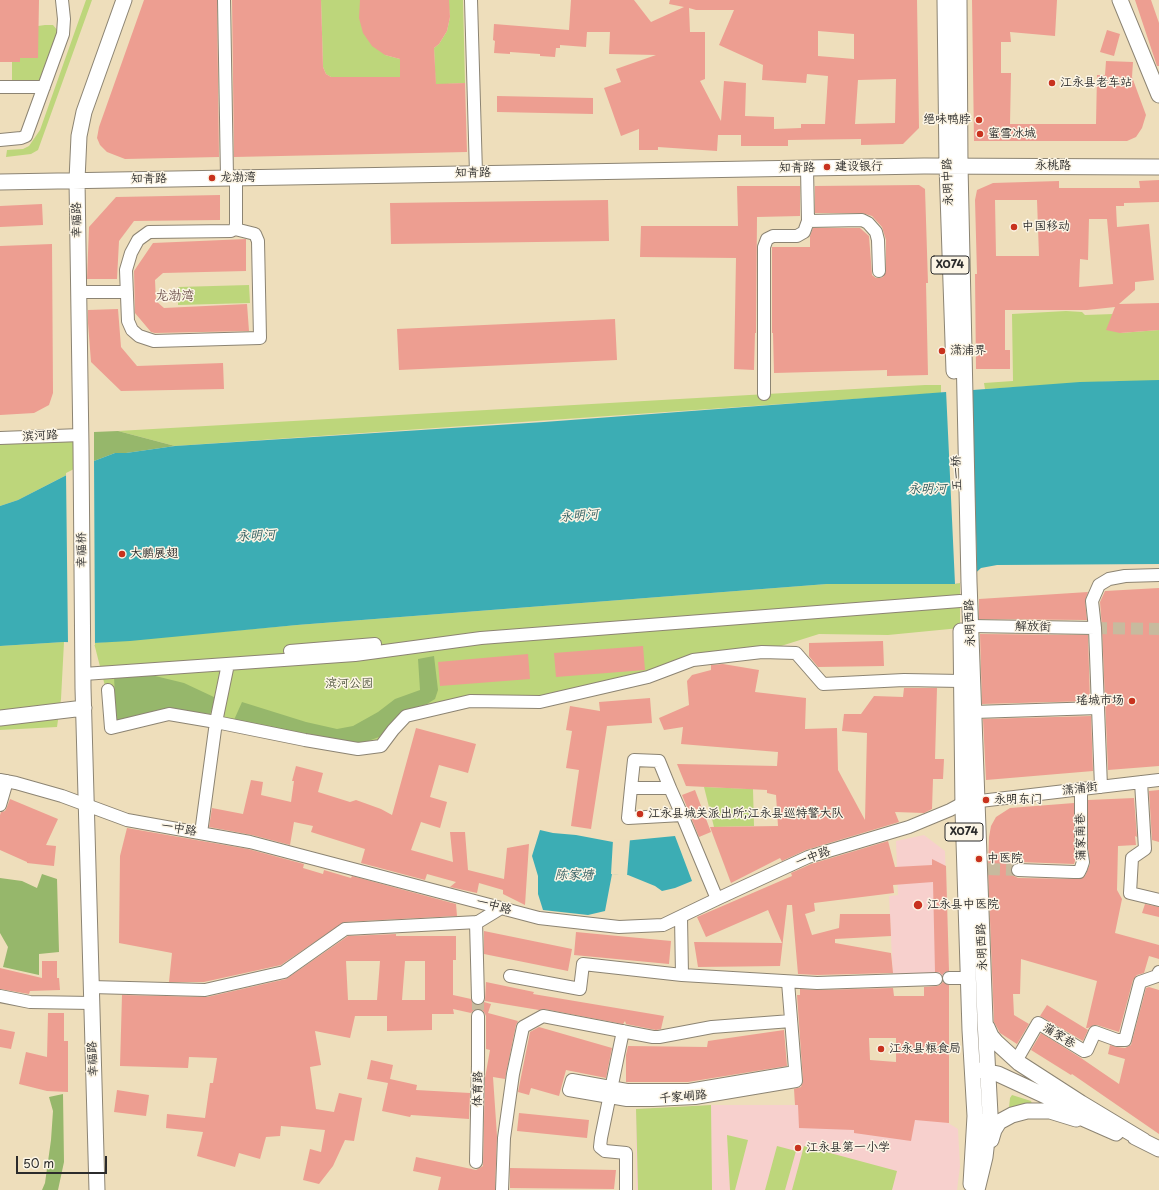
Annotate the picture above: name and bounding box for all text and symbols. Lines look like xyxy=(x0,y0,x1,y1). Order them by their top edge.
place label: 江永县老车站 xyxy=(1060,76,1132,90)
marker: 江永县老车站 xyxy=(1047,78,1057,88)
place label: 绝味鸭脖 xyxy=(923,113,971,127)
marker: 绝味鸭脖 xyxy=(974,115,984,125)
place label: 蜜雪冰城 xyxy=(988,127,1036,141)
marker: 蜜雪冰城 xyxy=(975,129,985,139)
street label: 永明中路 xyxy=(940,158,956,206)
street label: 永桃路 xyxy=(1035,159,1071,173)
street label: 知青路 xyxy=(779,160,815,176)
place label: 建设银行 xyxy=(835,160,883,174)
marker: 建设银行 xyxy=(822,162,832,172)
street label: 知青路 xyxy=(455,165,491,181)
street label: 知青路 xyxy=(131,171,167,187)
place label: 龙渤湾 xyxy=(220,171,256,185)
marker: 龙渤湾 xyxy=(207,173,217,183)
street label: 幸福路 xyxy=(69,202,85,238)
place label: 中国移动 xyxy=(1022,220,1070,234)
marker: 中国移动 xyxy=(1009,222,1019,232)
road number: X074 xyxy=(931,256,969,274)
district label: 龙渤湾 xyxy=(156,288,194,304)
place label: 潇浦界 xyxy=(950,344,986,358)
marker: 潇浦界 xyxy=(937,346,947,356)
street label: 滨河路 xyxy=(22,428,58,444)
street label: 五一桥 xyxy=(949,455,965,491)
water label: 永明河 xyxy=(908,481,946,497)
water label: 永明河 xyxy=(559,507,599,525)
water label: 永明河 xyxy=(236,527,276,545)
street label: 幸福桥 xyxy=(74,532,90,568)
place label: 大鹏展翅 xyxy=(130,547,178,561)
marker: 大鹏展翅 xyxy=(117,549,127,559)
street label: 永明西路 xyxy=(962,599,978,647)
street label: 解放街 xyxy=(1015,619,1051,635)
park label: 滨河公园 xyxy=(325,677,373,691)
place label: 瑶城市场 xyxy=(1076,694,1124,708)
marker: 瑶城市场 xyxy=(1127,696,1137,706)
street label: 潇浦街 xyxy=(1061,780,1099,798)
place label: 永明东门 xyxy=(994,793,1042,807)
marker: 永明东门 xyxy=(981,795,991,805)
place label: 江永县城关派出所;江永县巡特警大队 xyxy=(648,807,843,821)
marker: 江永县城关派出所;江永县巡特警大队 xyxy=(635,809,645,819)
street label: 蒲家南巷 xyxy=(1073,813,1089,861)
street label: 一中路 xyxy=(160,819,198,839)
road number: X074 xyxy=(945,823,983,841)
street label: 一中路 xyxy=(794,844,832,870)
place label: 中医院 xyxy=(987,852,1023,866)
marker: 中医院 xyxy=(974,854,984,864)
water label: 陈家塘 xyxy=(555,867,593,883)
street label: 一中路 xyxy=(475,894,513,918)
place label: 江永县中医院 xyxy=(927,898,999,912)
marker: 江永县中医院 xyxy=(912,899,924,911)
street label: 永明西路 xyxy=(974,923,990,971)
street label: 蒲家巷 xyxy=(1040,1020,1078,1052)
street label: 幸福路 xyxy=(85,1041,101,1077)
place label: 江永县粮食局 xyxy=(889,1042,961,1056)
marker: 江永县粮食局 xyxy=(876,1044,886,1054)
street label: 体育路 xyxy=(470,1071,486,1107)
street label: 千家峒路 xyxy=(658,1088,708,1106)
place label: 江永县第一小学 xyxy=(806,1141,890,1155)
marker: 江永县第一小学 xyxy=(793,1143,803,1153)
scale bar xyxy=(18,1148,109,1174)
text: 50 m xyxy=(23,1154,54,1172)

